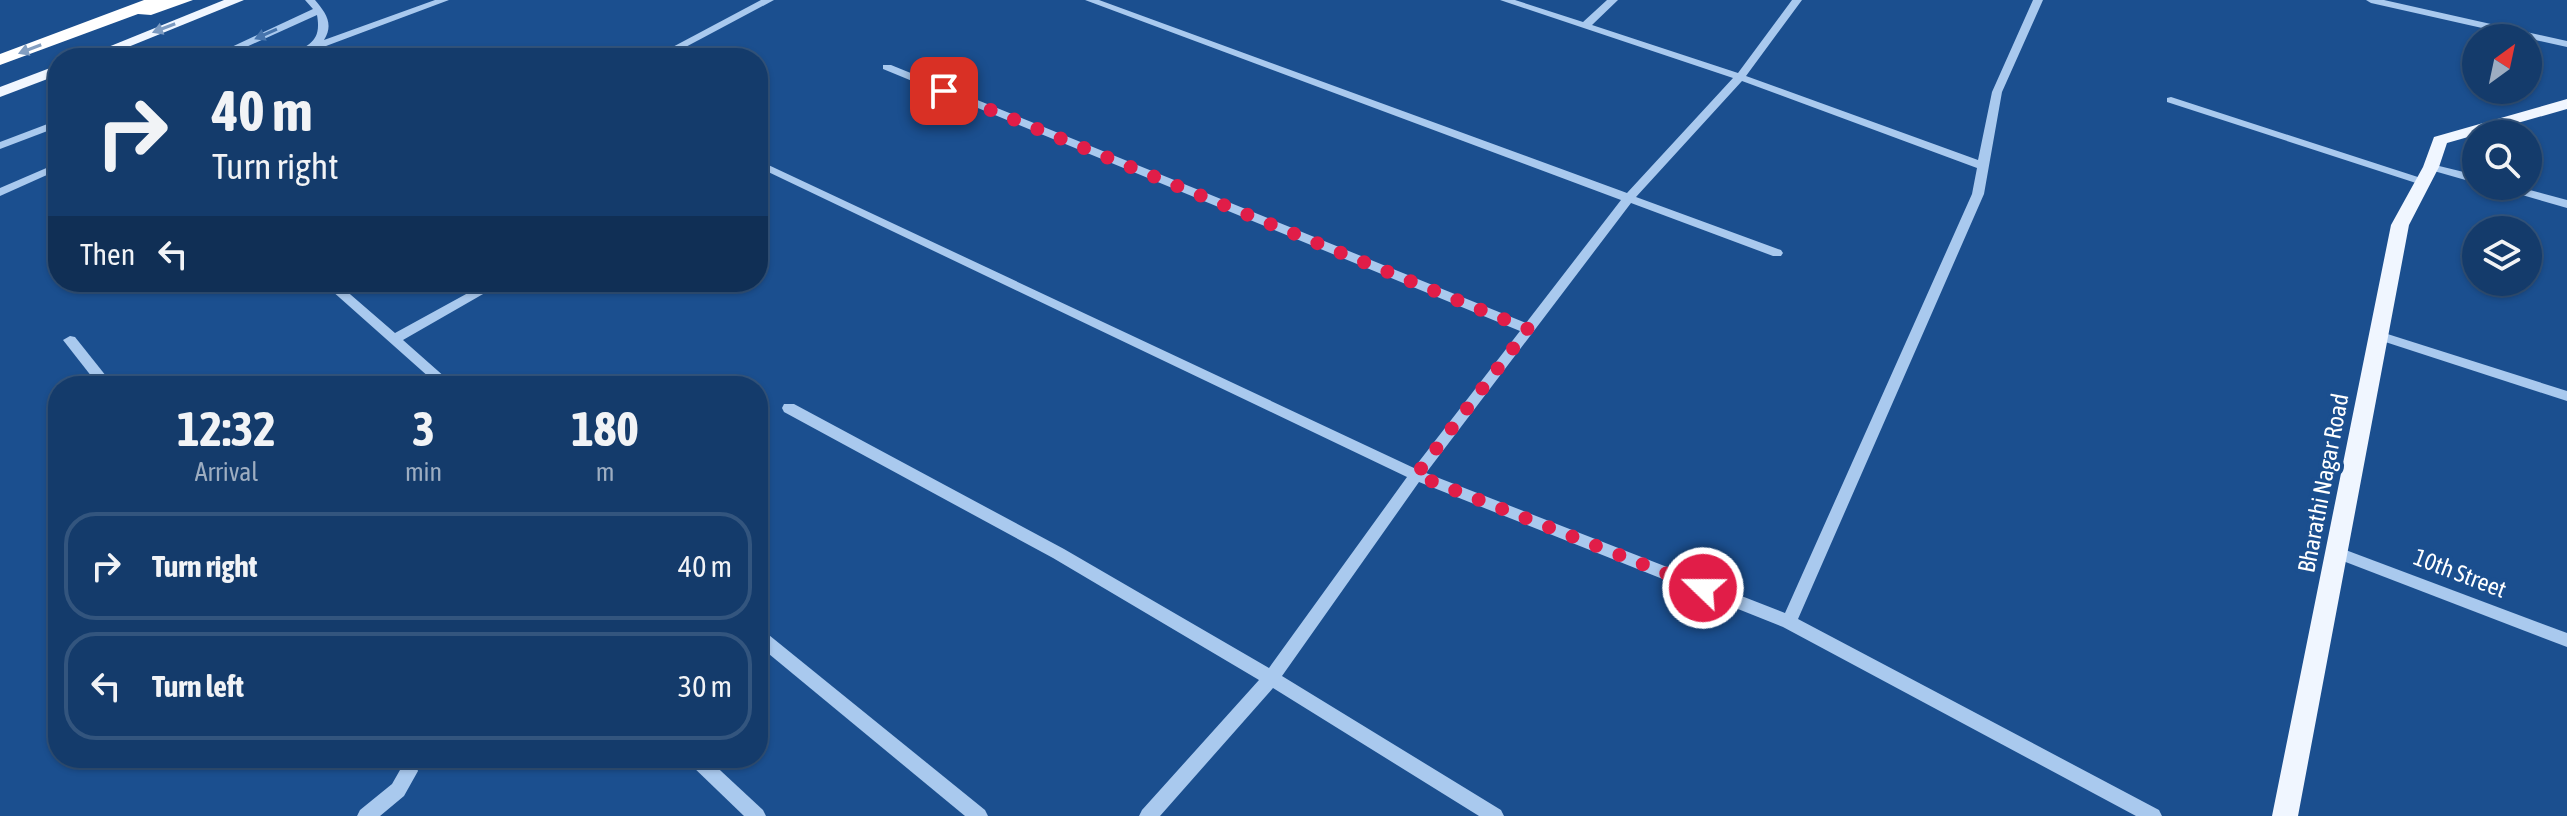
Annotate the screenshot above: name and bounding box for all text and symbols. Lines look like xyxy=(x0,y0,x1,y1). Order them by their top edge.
one-way arrow xyxy=(152,22,176,35)
north arrow xyxy=(2462,24,2542,104)
map controls xyxy=(2462,24,2542,296)
one-way arrow xyxy=(254,28,278,41)
one-way arrow xyxy=(18,43,42,56)
pin xyxy=(910,57,978,125)
icon: arrive xyxy=(922,69,966,113)
text: 40 m xyxy=(212,79,313,143)
icon: right xyxy=(80,80,184,184)
button: search xyxy=(2462,120,2542,200)
text: Turn right xyxy=(212,145,339,187)
button: layers xyxy=(2462,216,2542,296)
icon: left xyxy=(151,232,195,276)
text: Then xyxy=(80,237,135,271)
street label: Bharathi Nagar Road xyxy=(2292,391,2354,575)
text: 12:32 xyxy=(177,401,276,456)
text: 3 xyxy=(412,401,435,456)
text: 180 xyxy=(571,401,639,456)
text: Arrival xyxy=(195,457,258,487)
text: min xyxy=(405,457,442,487)
text: m xyxy=(596,457,614,487)
street label: 10th Street xyxy=(2410,543,2510,603)
icon: right xyxy=(84,544,128,588)
position arrow xyxy=(1661,546,1745,630)
text: Turn right xyxy=(152,549,258,583)
text: 40 m xyxy=(678,549,732,583)
icon: left xyxy=(84,664,128,708)
text: Turn left xyxy=(152,669,244,703)
text: 30 m xyxy=(678,669,732,703)

